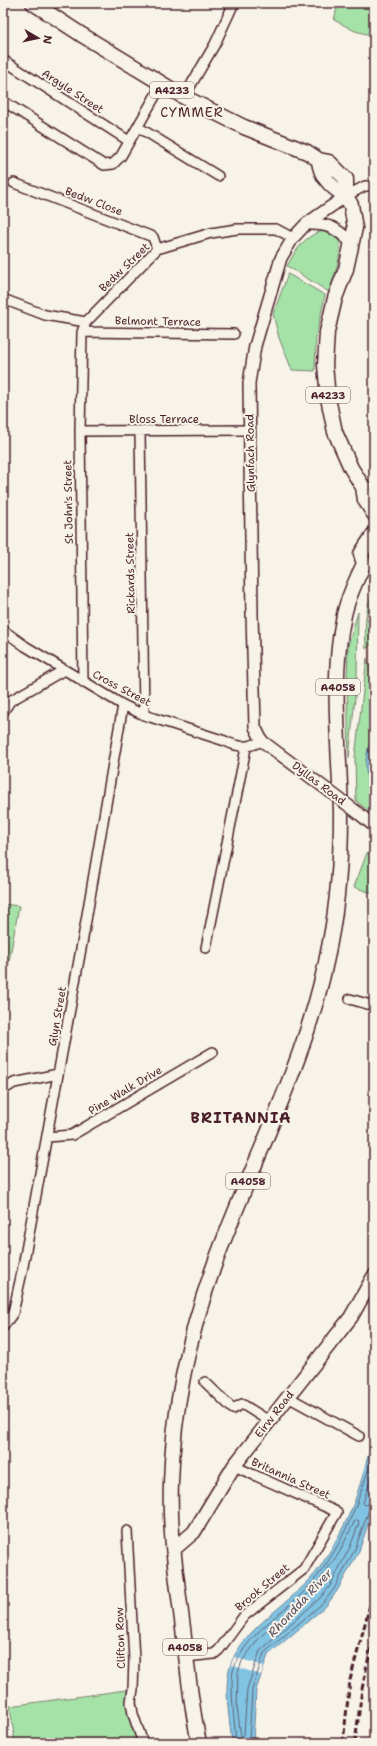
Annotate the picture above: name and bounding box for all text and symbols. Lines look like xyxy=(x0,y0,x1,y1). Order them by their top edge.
north arrow xyxy=(18,18,58,58)
text: N xyxy=(39,34,55,45)
street label: Argyle Street xyxy=(39,66,107,117)
road number: A4233 xyxy=(150,82,194,98)
district label: CYMMER xyxy=(160,104,224,121)
street label: Bedw Close xyxy=(63,184,125,219)
street label: Bedw Street xyxy=(96,239,153,295)
street label: Belmont Terrace xyxy=(115,313,201,330)
road number: A4233 xyxy=(306,387,350,403)
street label: Bloss Terrace xyxy=(129,412,199,427)
street label: Glynfach Road xyxy=(242,414,259,492)
street label: St John's Street xyxy=(60,460,77,544)
street label: Rickards Street xyxy=(122,532,139,614)
street label: Cross Street xyxy=(90,667,154,710)
road number: A4058 xyxy=(316,679,360,695)
street label: Dyllas Road xyxy=(289,758,349,809)
street label: Glyn Street xyxy=(45,985,70,1047)
street label: Pine Walk Drive xyxy=(86,1063,165,1118)
district label: BRITANNIA xyxy=(191,1108,291,1128)
road number: A4058 xyxy=(226,1173,270,1189)
street label: Eirw Road xyxy=(251,1388,297,1441)
street label: Britannia Street xyxy=(249,1454,333,1503)
street label: Brook Street xyxy=(232,1560,293,1615)
water label: Rhondda River xyxy=(264,1565,336,1640)
street label: Clifton Row xyxy=(112,1606,129,1669)
road number: A4058 xyxy=(163,1639,207,1655)

